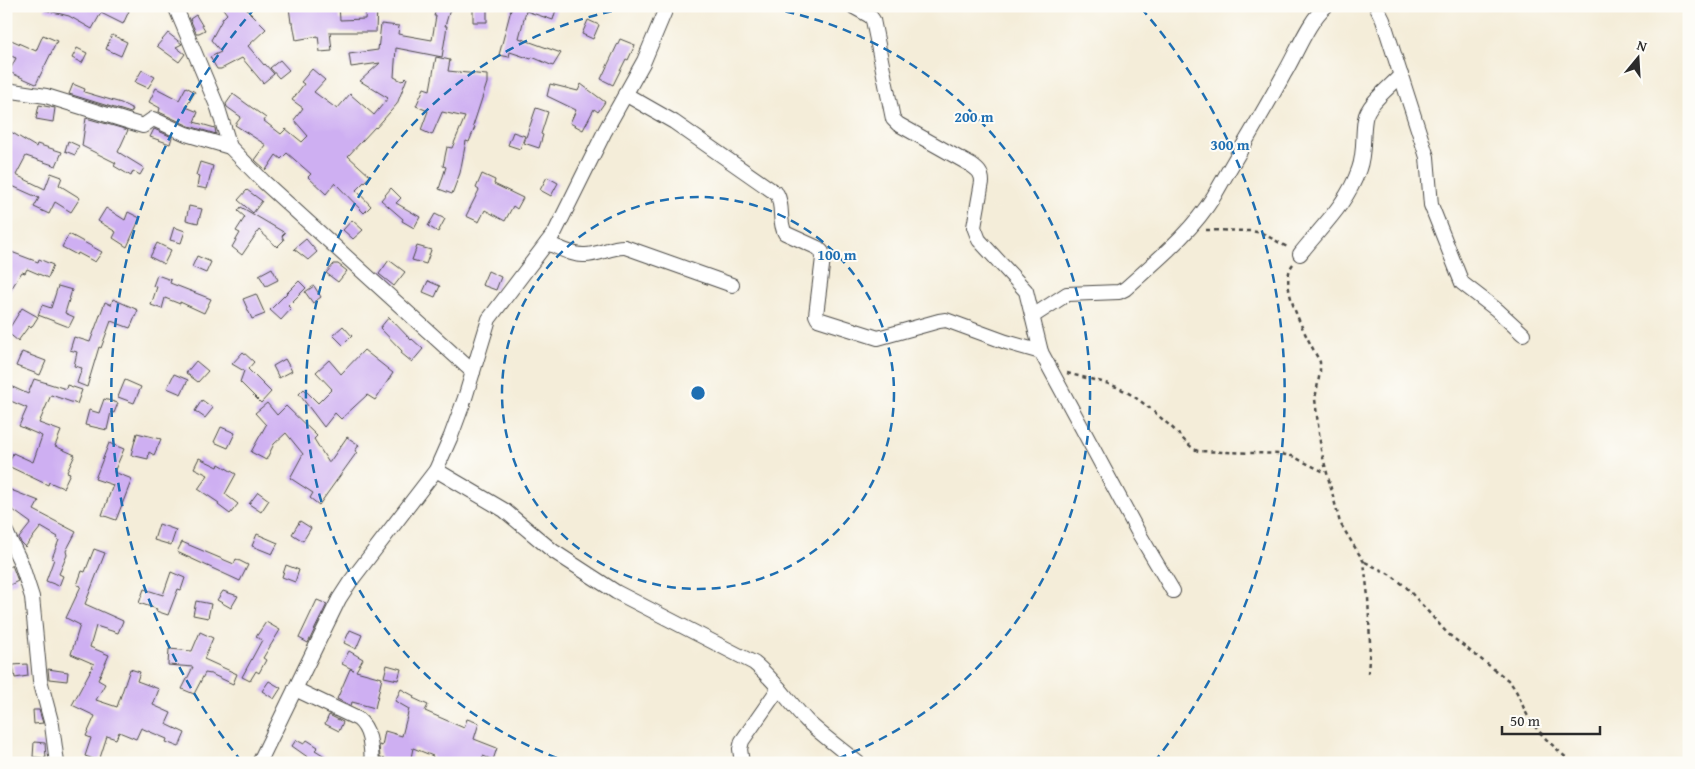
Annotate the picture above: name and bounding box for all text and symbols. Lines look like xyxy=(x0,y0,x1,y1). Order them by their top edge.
north arrow xyxy=(1612,32,1662,82)
text: N xyxy=(1634,35,1650,57)
text: 200 m xyxy=(954,106,994,127)
text: 300 m xyxy=(1210,134,1250,155)
text: 100 m xyxy=(817,244,857,265)
centre of rings xyxy=(689,384,707,402)
scale bar xyxy=(1502,704,1600,736)
text: 50 m xyxy=(1510,710,1541,731)

